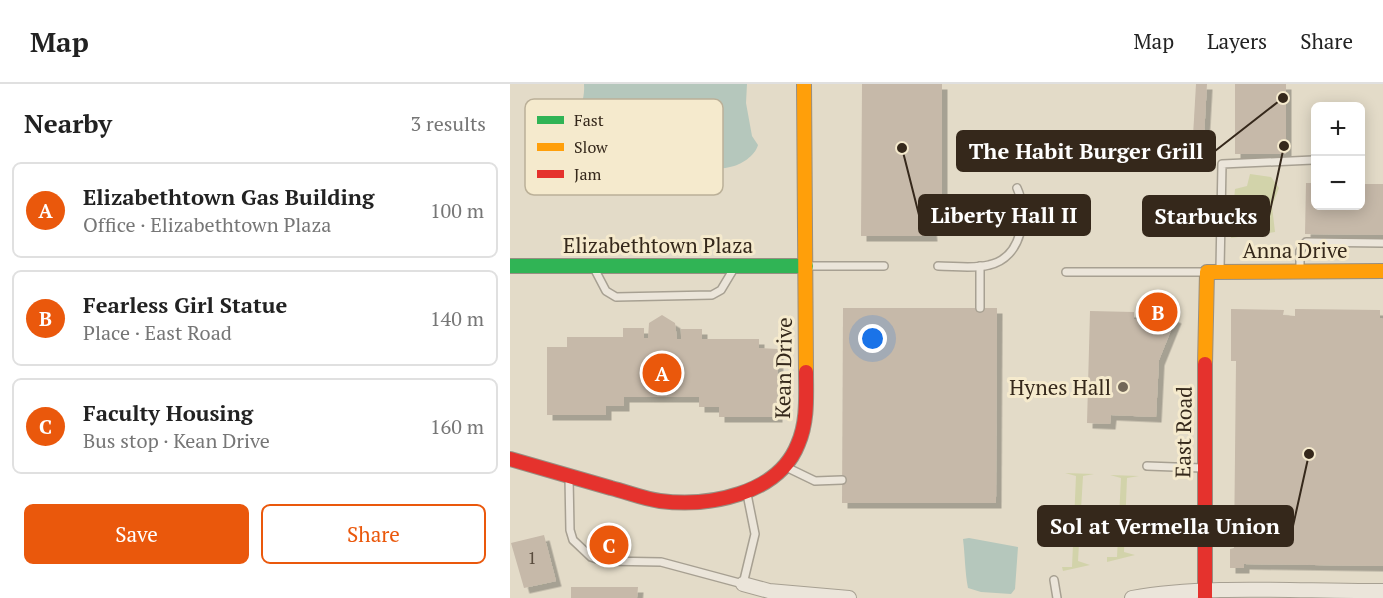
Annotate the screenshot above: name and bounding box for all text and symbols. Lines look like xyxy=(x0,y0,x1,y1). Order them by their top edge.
text: Map xyxy=(30,23,89,60)
text: Map xyxy=(1133,27,1174,55)
text: Layers xyxy=(1207,27,1267,55)
text: Share xyxy=(1300,27,1353,55)
legend xyxy=(525,99,723,195)
map controls xyxy=(1311,102,1365,210)
button: + xyxy=(1311,102,1365,156)
text: Nearby xyxy=(24,106,112,140)
text: Fast xyxy=(574,109,604,131)
text: 3 results xyxy=(411,110,486,137)
callout: The Habit Burger Grill xyxy=(957,131,1215,171)
text: Slow xyxy=(574,136,608,158)
text: The Habit Burger Grill xyxy=(969,136,1203,165)
button: − xyxy=(1311,156,1365,210)
text: Jam xyxy=(574,163,602,185)
text: Elizabethtown Gas Building xyxy=(83,182,374,211)
callout: Liberty Hall II xyxy=(919,195,1090,235)
callout: Starbucks xyxy=(1143,196,1269,236)
text: A xyxy=(38,197,53,224)
text: 100 m xyxy=(430,197,484,224)
text: Liberty Hall II xyxy=(931,200,1077,229)
text: Starbucks xyxy=(1155,201,1257,230)
text: Office · Elizabethtown Plaza xyxy=(83,211,331,238)
street label: Elizabethtown Plaza xyxy=(563,231,753,259)
street label: Anna Drive xyxy=(1242,236,1348,264)
text: Fearless Girl Statue xyxy=(83,290,287,319)
pin: B xyxy=(1138,290,1178,334)
text: B xyxy=(39,305,52,332)
text: 140 m xyxy=(430,305,484,332)
street label: Kean Drive xyxy=(768,317,798,419)
text: Place · East Road xyxy=(83,319,232,346)
your location xyxy=(858,324,887,353)
pin: A xyxy=(642,350,682,396)
place label: Hynes Hall xyxy=(1009,373,1111,401)
marker: Hynes Hall xyxy=(1116,380,1130,394)
street label: East Road xyxy=(1168,386,1198,478)
text: Faculty Housing xyxy=(83,398,253,427)
text: C xyxy=(39,413,52,440)
text: 160 m xyxy=(430,413,484,440)
text: Bus stop · Kean Drive xyxy=(83,427,270,454)
button: Save xyxy=(24,504,249,564)
button: Share xyxy=(261,504,486,564)
callout: Sol at Vermella Union xyxy=(1038,506,1293,546)
text: Sol at Vermella Union xyxy=(1050,511,1280,540)
pin: C xyxy=(590,522,628,568)
house number: 1 xyxy=(527,545,537,569)

